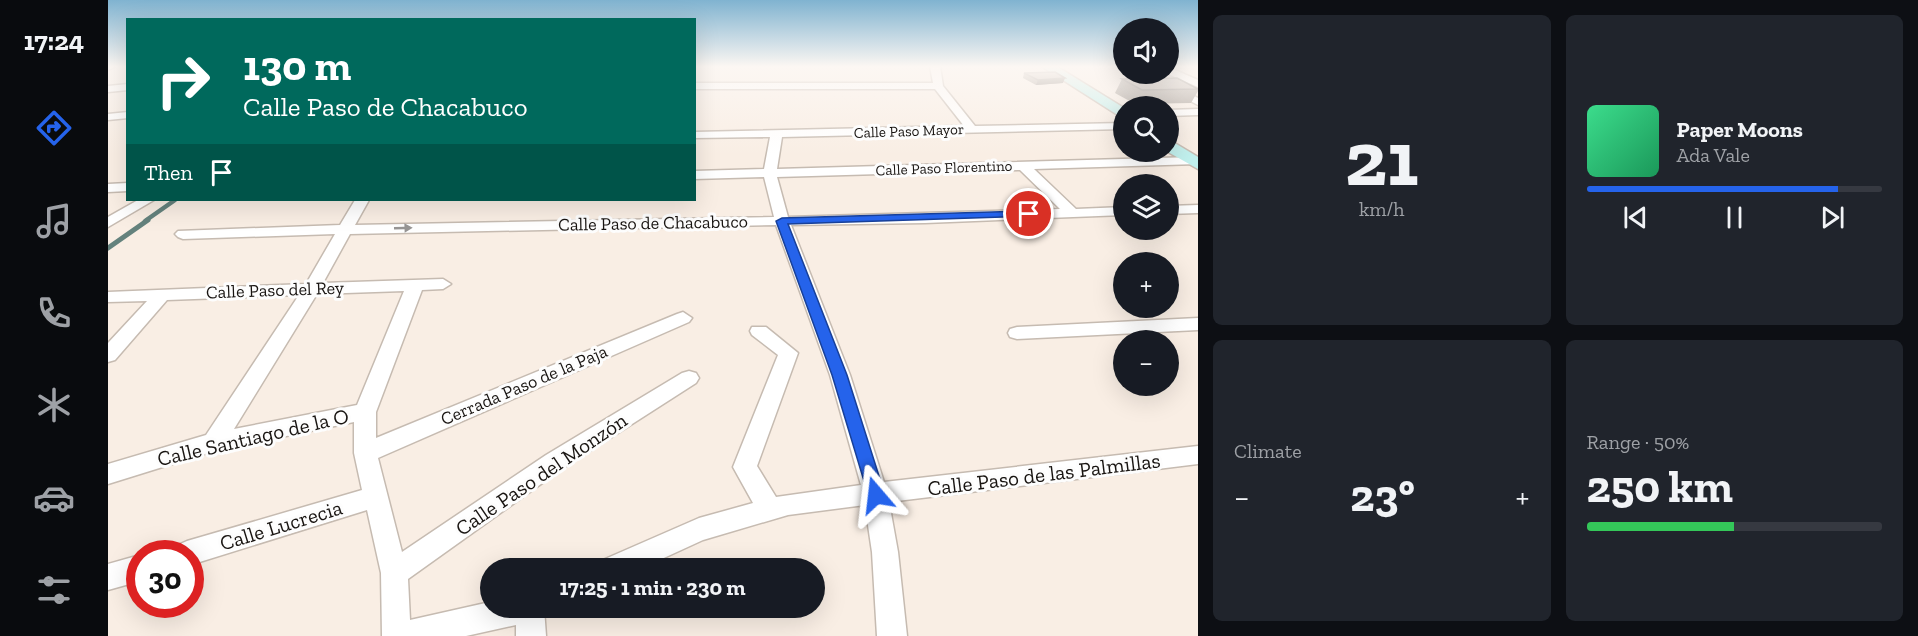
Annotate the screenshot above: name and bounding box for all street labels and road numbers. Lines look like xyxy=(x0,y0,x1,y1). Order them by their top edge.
street label: Calle Paso Mayor xyxy=(854,120,964,142)
street label: Calle Paso Florentino xyxy=(875,157,1013,179)
street label: Calle Paso de Chacabuco xyxy=(558,210,748,236)
street label: Calle Paso del Rey xyxy=(206,277,345,303)
street label: Cerrada Paso de la Paja xyxy=(437,340,611,430)
street label: Calle Santiago de la O xyxy=(155,403,351,471)
street label: Calle Paso del Monzón xyxy=(450,407,632,541)
street label: Calle Paso de las Palmillas xyxy=(926,447,1162,501)
street label: Calle Lucrecia xyxy=(217,495,345,555)

